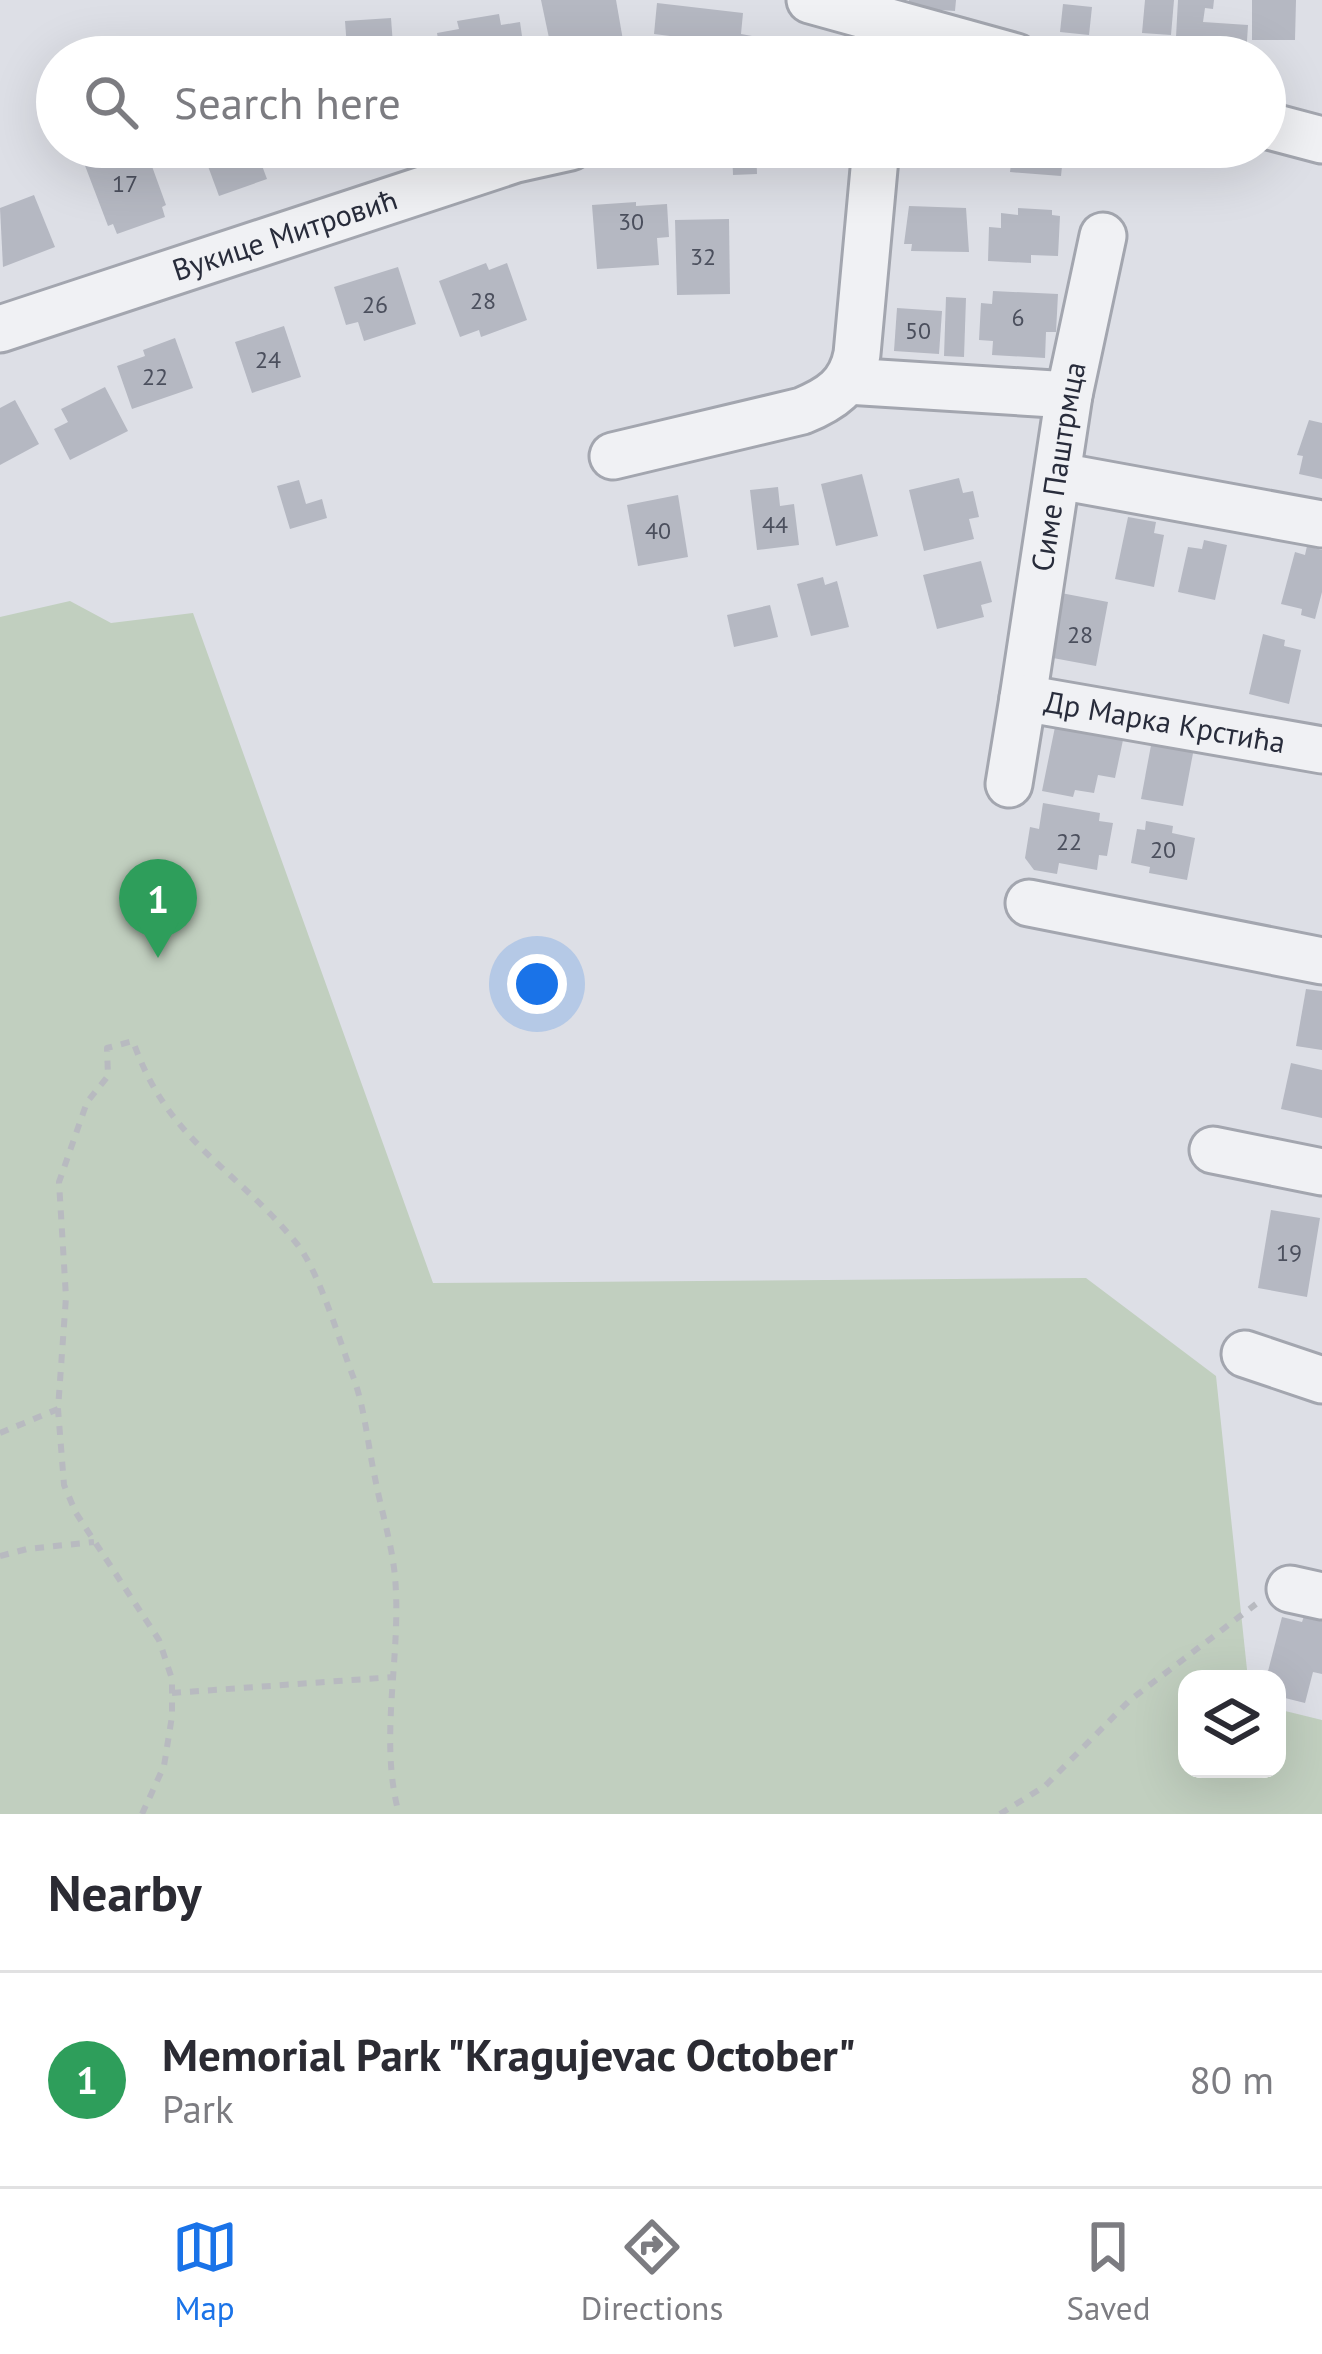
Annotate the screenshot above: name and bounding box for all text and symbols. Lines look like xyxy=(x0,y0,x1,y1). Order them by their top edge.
search box xyxy=(36,36,1286,168)
icon: search xyxy=(78,69,144,135)
text: Search here xyxy=(174,73,401,131)
house number: 17 xyxy=(112,168,138,199)
street label: Вукице Митровић xyxy=(167,179,402,289)
house number: 30 xyxy=(618,206,644,237)
house number: 32 xyxy=(690,241,716,272)
house number: 28 xyxy=(470,285,496,316)
house number: 26 xyxy=(362,289,388,320)
house number: 6 xyxy=(1011,302,1025,333)
house number: 50 xyxy=(905,315,931,346)
house number: 24 xyxy=(255,344,281,375)
street label: Симе Паштрмца xyxy=(1021,358,1094,574)
house number: 22 xyxy=(142,361,168,392)
house number: 44 xyxy=(762,509,788,540)
house number: 40 xyxy=(645,515,671,546)
house number: 28 xyxy=(1067,619,1093,650)
street label: Др Марка Крстића xyxy=(1042,681,1288,761)
house number: 22 xyxy=(1056,826,1082,857)
house number: 20 xyxy=(1150,834,1176,865)
pin: 1 xyxy=(119,859,197,958)
your location xyxy=(507,954,567,1014)
house number: 19 xyxy=(1276,1237,1302,1268)
map controls xyxy=(1178,1670,1286,1778)
button: layers xyxy=(1178,1670,1286,1778)
text: Nearby xyxy=(48,1859,202,1925)
text: Memorial Park "Kragujevac October" xyxy=(162,2025,856,2083)
text: 1 xyxy=(76,2054,98,2105)
text: 80 m xyxy=(1189,2054,1274,2105)
text: Park xyxy=(162,2083,234,2134)
tab: Map xyxy=(172,2214,238,2329)
tab: Directions xyxy=(581,2214,723,2329)
tab: Saved xyxy=(1066,2214,1150,2329)

